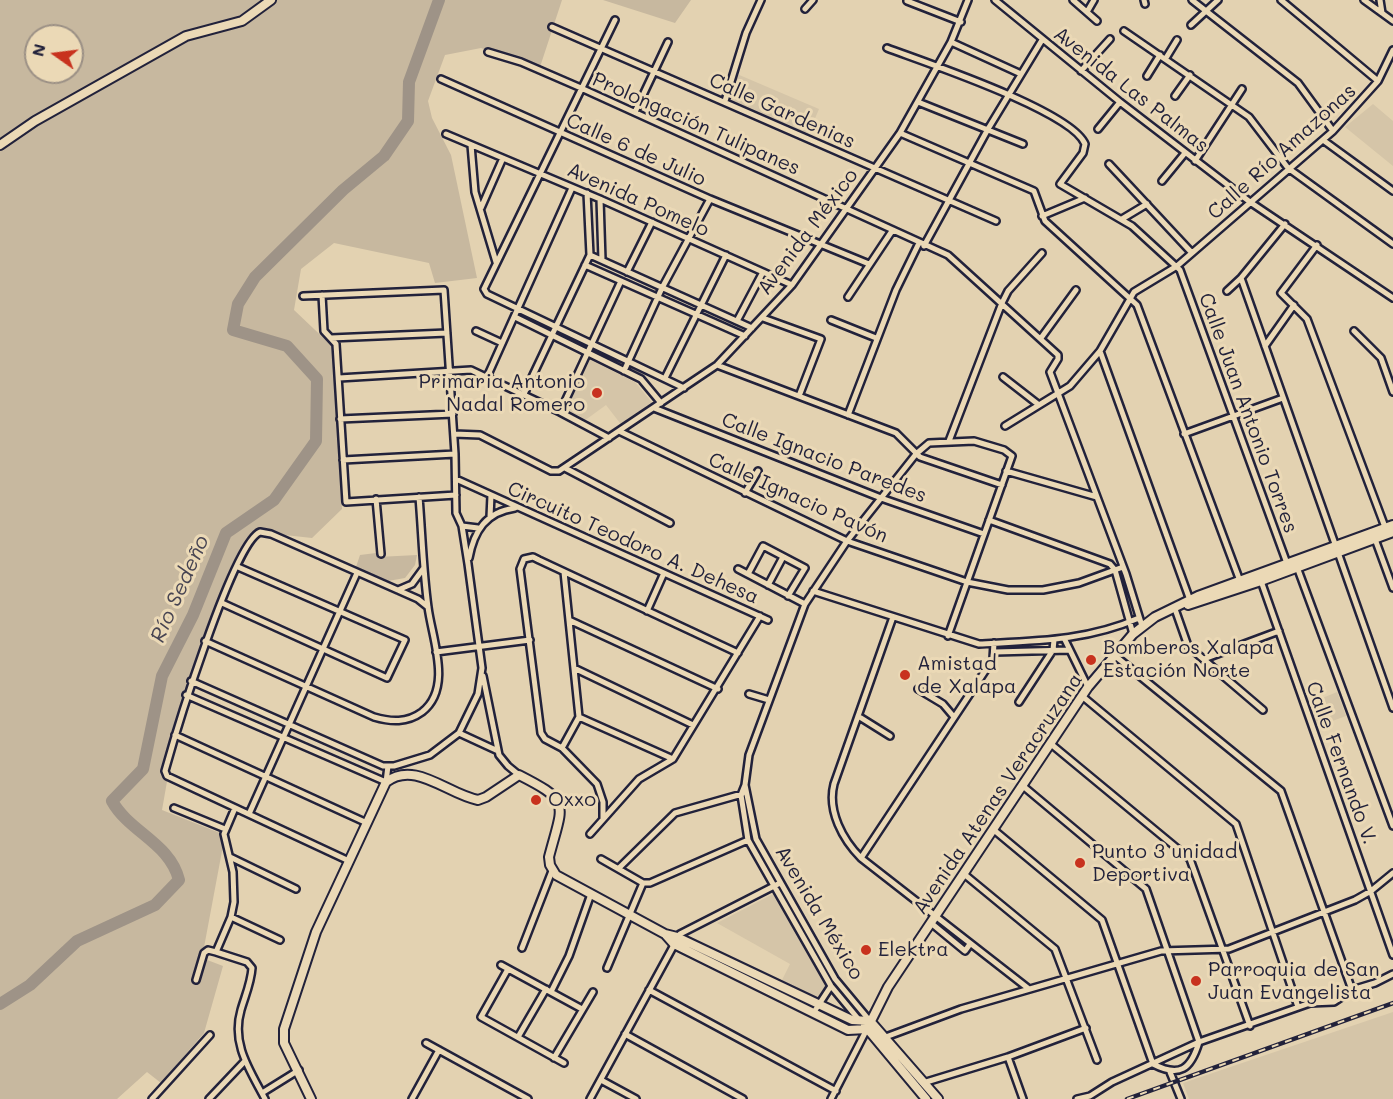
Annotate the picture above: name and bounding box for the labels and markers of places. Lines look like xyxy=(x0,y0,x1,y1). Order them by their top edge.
place label: Primaria Antonio Nadal Romero xyxy=(419,370,585,417)
marker: Primaria Antonio Nadal Romero xyxy=(590,386,604,400)
place label: Bomberos Xalapa Estación Norte xyxy=(1103,636,1274,683)
place label: Amistad de Xalapa xyxy=(917,652,1016,699)
marker: Bomberos Xalapa Estación Norte xyxy=(1084,653,1098,667)
marker: Amistad de Xalapa xyxy=(898,668,912,682)
place label: Oxxo xyxy=(548,788,596,812)
marker: Oxxo xyxy=(529,793,543,807)
place label: Punto 3 unidad Deportiva xyxy=(1092,840,1237,887)
marker: Punto 3 unidad Deportiva xyxy=(1073,856,1087,870)
place label: Elektra xyxy=(878,938,949,962)
marker: Elektra xyxy=(859,943,873,957)
place label: Parroquia de San Juan Evangelista xyxy=(1208,958,1380,1005)
marker: Parroquia de San Juan Evangelista xyxy=(1189,974,1203,988)

